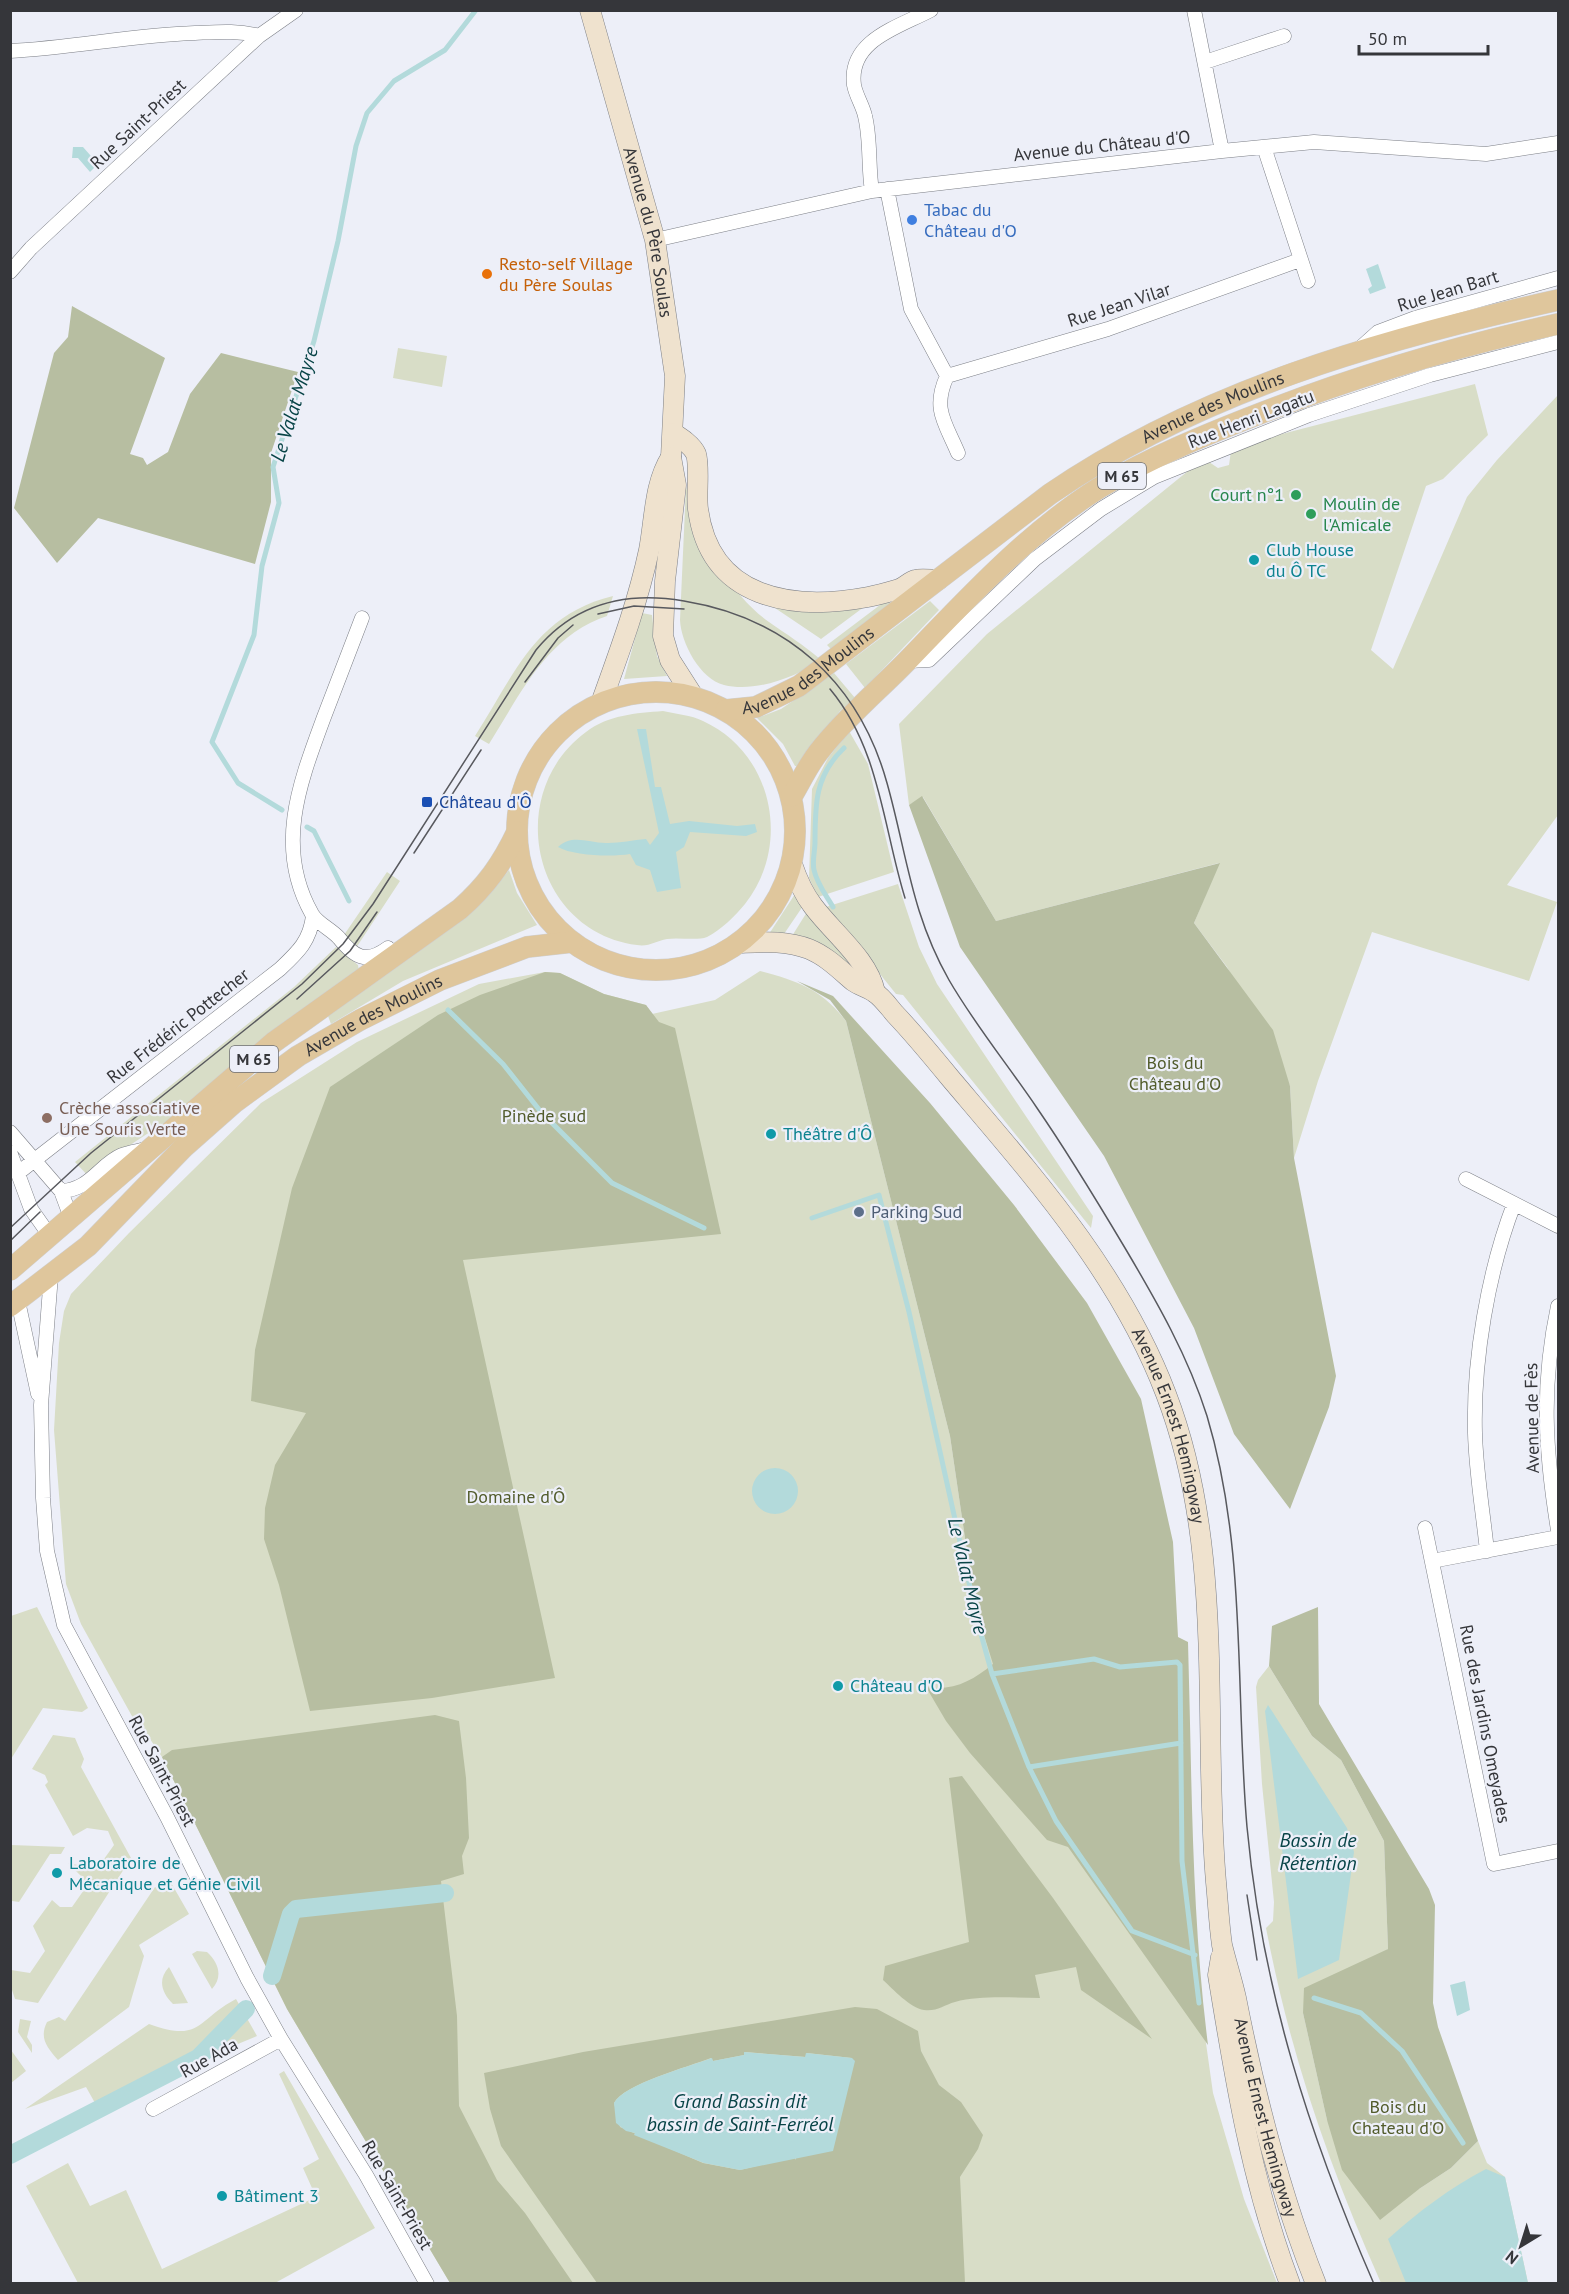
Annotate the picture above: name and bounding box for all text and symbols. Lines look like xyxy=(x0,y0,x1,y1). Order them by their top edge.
scale bar xyxy=(1359,18,1488,56)
text: 50 m xyxy=(1368,27,1407,50)
street label: Rue Saint-Priest xyxy=(85,73,190,174)
street label: Avenue du Château d'O xyxy=(1012,125,1192,166)
street label: Avenue du Père Soulas xyxy=(618,144,678,319)
place label: Tabac du Château d'O xyxy=(924,198,1017,242)
marker: Tabac du Château d'O xyxy=(905,213,919,227)
place label: Resto-self Village du Père Soulas xyxy=(499,252,633,296)
street label: Rue Jean Bart xyxy=(1395,264,1501,317)
marker: Resto-self Village du Père Soulas xyxy=(480,267,494,281)
street label: Rue Jean Vilar xyxy=(1064,277,1173,332)
water label: Le Valat Mayre xyxy=(264,343,324,465)
street label: Avenue des Moulins xyxy=(1137,366,1287,448)
street label: Rue Henri Lagatu xyxy=(1184,384,1317,453)
road number: M 65 xyxy=(1098,463,1146,489)
place label: Court n°1 xyxy=(1210,483,1284,506)
marker: Court n°1 xyxy=(1289,488,1303,502)
place label: Moulin de l'Amicale xyxy=(1323,492,1400,536)
marker: Moulin de l'Amicale xyxy=(1304,507,1318,521)
place label: Club House du Ô TC xyxy=(1266,538,1354,582)
marker: Club House du Ô TC xyxy=(1247,553,1261,567)
street label: Avenue des Moulins xyxy=(741,621,879,719)
place label: Château d'Ô xyxy=(439,790,532,813)
marker: Château d'Ô xyxy=(420,795,434,809)
street label: Rue Frédéric Pottecher xyxy=(102,963,253,1088)
street label: Avenue des Moulins xyxy=(300,969,446,1061)
road number: M 65 xyxy=(230,1046,278,1072)
park label: Bois du Château d'O xyxy=(1129,1051,1221,1095)
place label: Crèche associative Une Souris Verte xyxy=(59,1096,200,1140)
park label: Pinède sud xyxy=(502,1104,586,1127)
marker: Crèche associative Une Souris Verte xyxy=(40,1111,54,1125)
place label: Théâtre d'Ô xyxy=(783,1122,872,1145)
marker: Théâtre d'Ô xyxy=(764,1127,778,1141)
place label: Parking Sud xyxy=(871,1200,962,1223)
marker: Parking Sud xyxy=(852,1205,866,1219)
street label: Avenue Ernest Hemingway xyxy=(1127,1323,1211,1526)
street label: Avenue de Fès xyxy=(1519,1362,1544,1474)
park label: Domaine d'Ô xyxy=(467,1485,565,1508)
water label: Le Valat Mayre xyxy=(942,1515,994,1638)
street label: Rue des Jardins Omeyades xyxy=(1455,1623,1516,1825)
place label: Château d'O xyxy=(850,1674,943,1697)
marker: Château d'O xyxy=(831,1679,845,1693)
street label: Rue Saint-Priest xyxy=(124,1711,201,1830)
water label: Bassin de Rétention xyxy=(1279,1827,1357,1876)
place label: Laboratoire de Mécanique et Génie Civil xyxy=(69,1851,261,1895)
marker: Laboratoire de Mécanique et Génie Civil xyxy=(50,1866,64,1880)
street label: Avenue Ernest Hemingway xyxy=(1229,2016,1303,2221)
street label: Rue Ada xyxy=(176,2032,242,2083)
water label: Grand Bassin dit bassin de Saint-Ferréol xyxy=(646,2088,834,2137)
park label: Bois du Chateau d'O xyxy=(1352,2095,1444,2139)
street label: Rue Saint-Priest xyxy=(357,2136,438,2254)
place label: Bâtiment 3 xyxy=(234,2184,319,2207)
marker: Bâtiment 3 xyxy=(215,2189,229,2203)
north arrow xyxy=(1491,2216,1551,2276)
text: N xyxy=(1501,2247,1522,2269)

